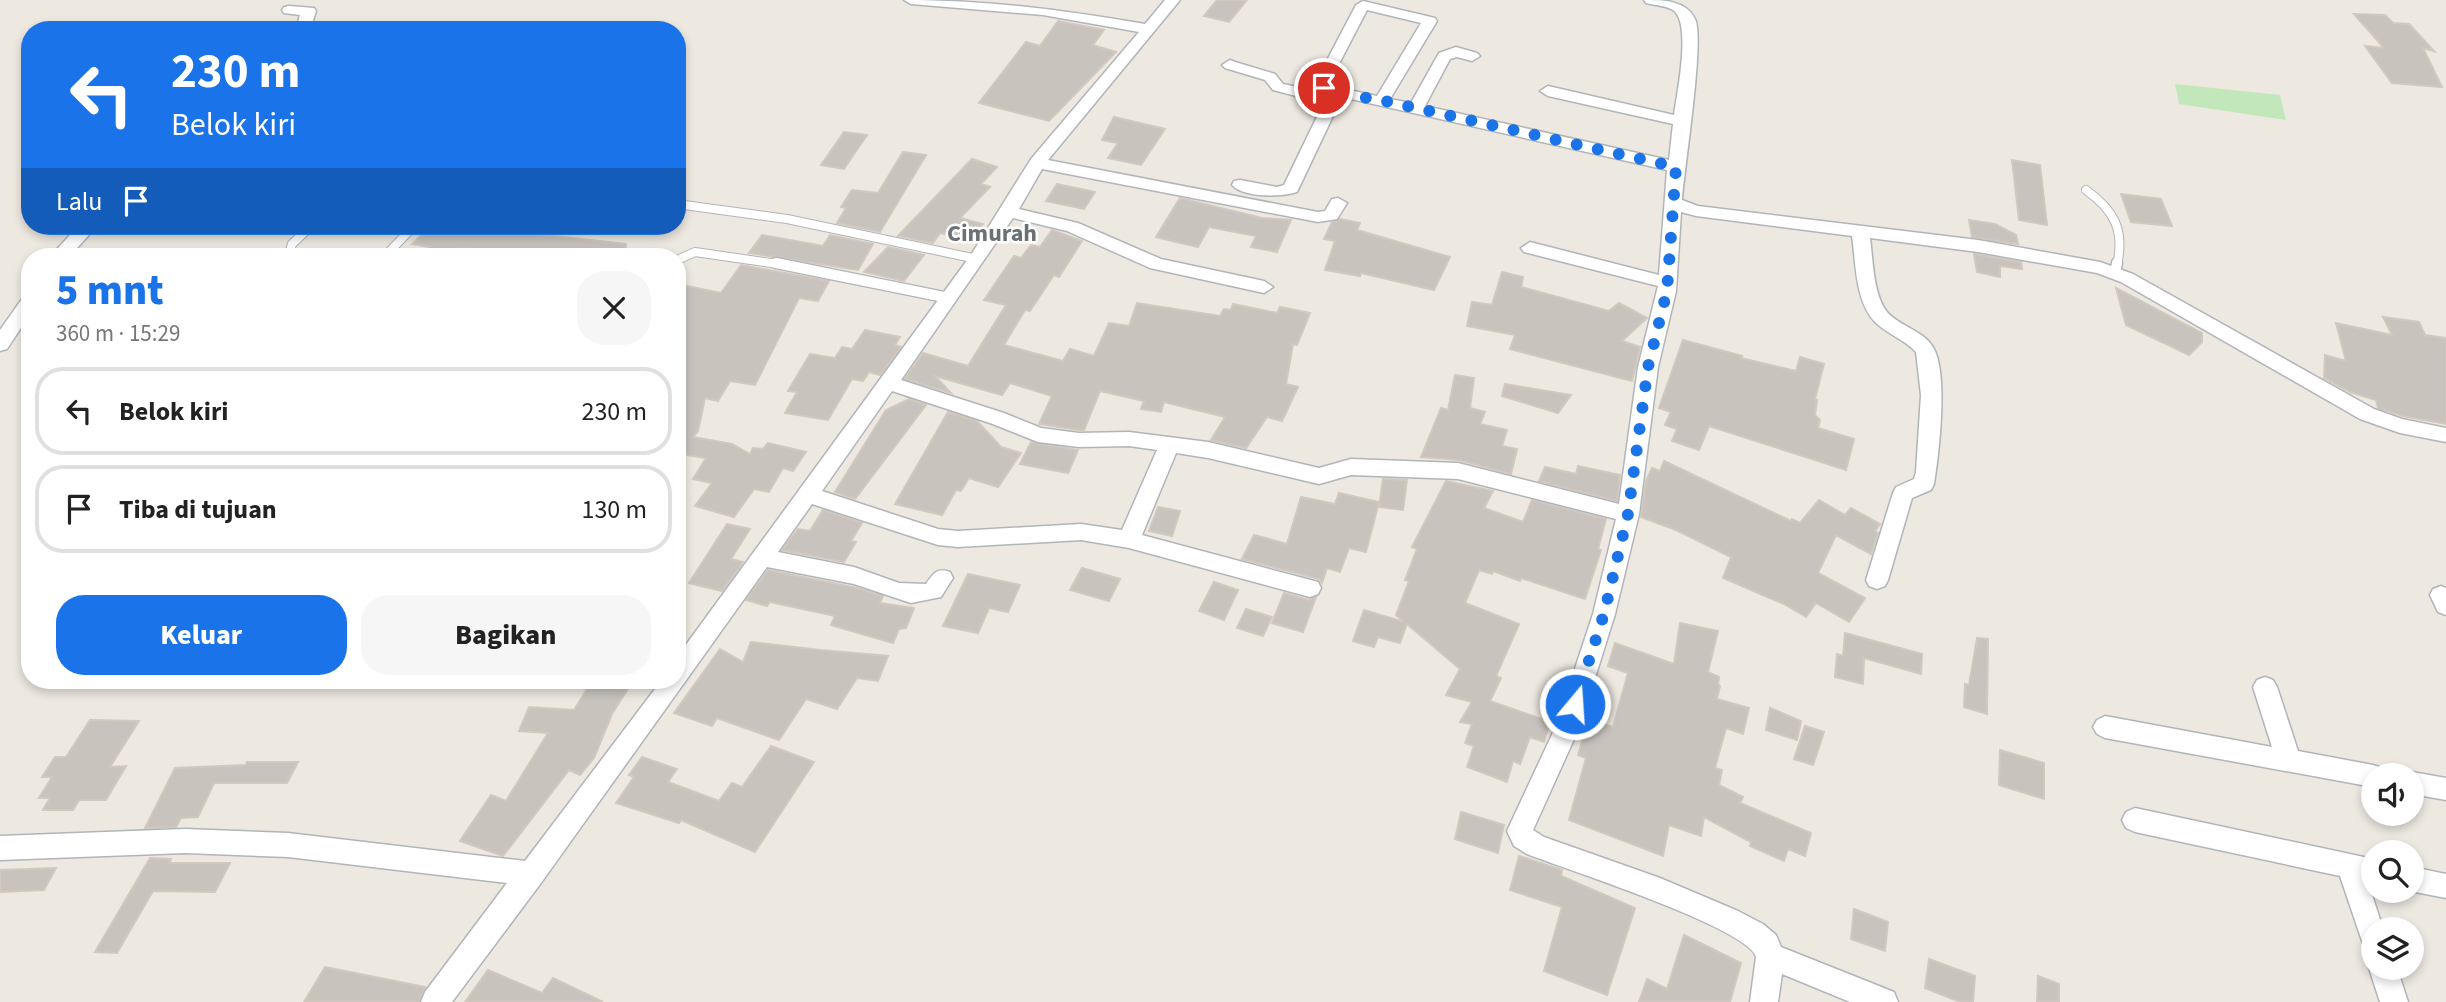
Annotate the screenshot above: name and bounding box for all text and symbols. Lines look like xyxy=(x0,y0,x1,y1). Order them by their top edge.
text: 230 m xyxy=(171,37,300,107)
icon: left xyxy=(56,49,147,140)
pin xyxy=(1294,58,1354,118)
icon: arrive xyxy=(1305,69,1343,107)
text: Belok kiri xyxy=(171,102,296,148)
icon: arrive xyxy=(117,182,155,220)
text: Lalu xyxy=(56,183,103,220)
district label: Cimurah xyxy=(947,216,1037,251)
text: 5 mnt xyxy=(56,261,164,321)
button: close xyxy=(577,271,651,345)
text: 360 m · 15:29 xyxy=(56,317,180,350)
icon: left xyxy=(60,392,98,430)
text: Belok kiri xyxy=(119,393,228,430)
text: 230 m xyxy=(581,393,647,430)
icon: arrive xyxy=(60,490,98,528)
text: Tiba di tujuan xyxy=(119,491,277,528)
text: 130 m xyxy=(581,491,647,528)
button: Keluar xyxy=(56,595,347,675)
button: Bagikan xyxy=(361,595,651,675)
position arrow xyxy=(1538,667,1612,741)
map controls xyxy=(2361,763,2424,980)
button: sound xyxy=(2361,763,2424,826)
button: search xyxy=(2361,840,2424,903)
button: layers xyxy=(2361,917,2424,980)

